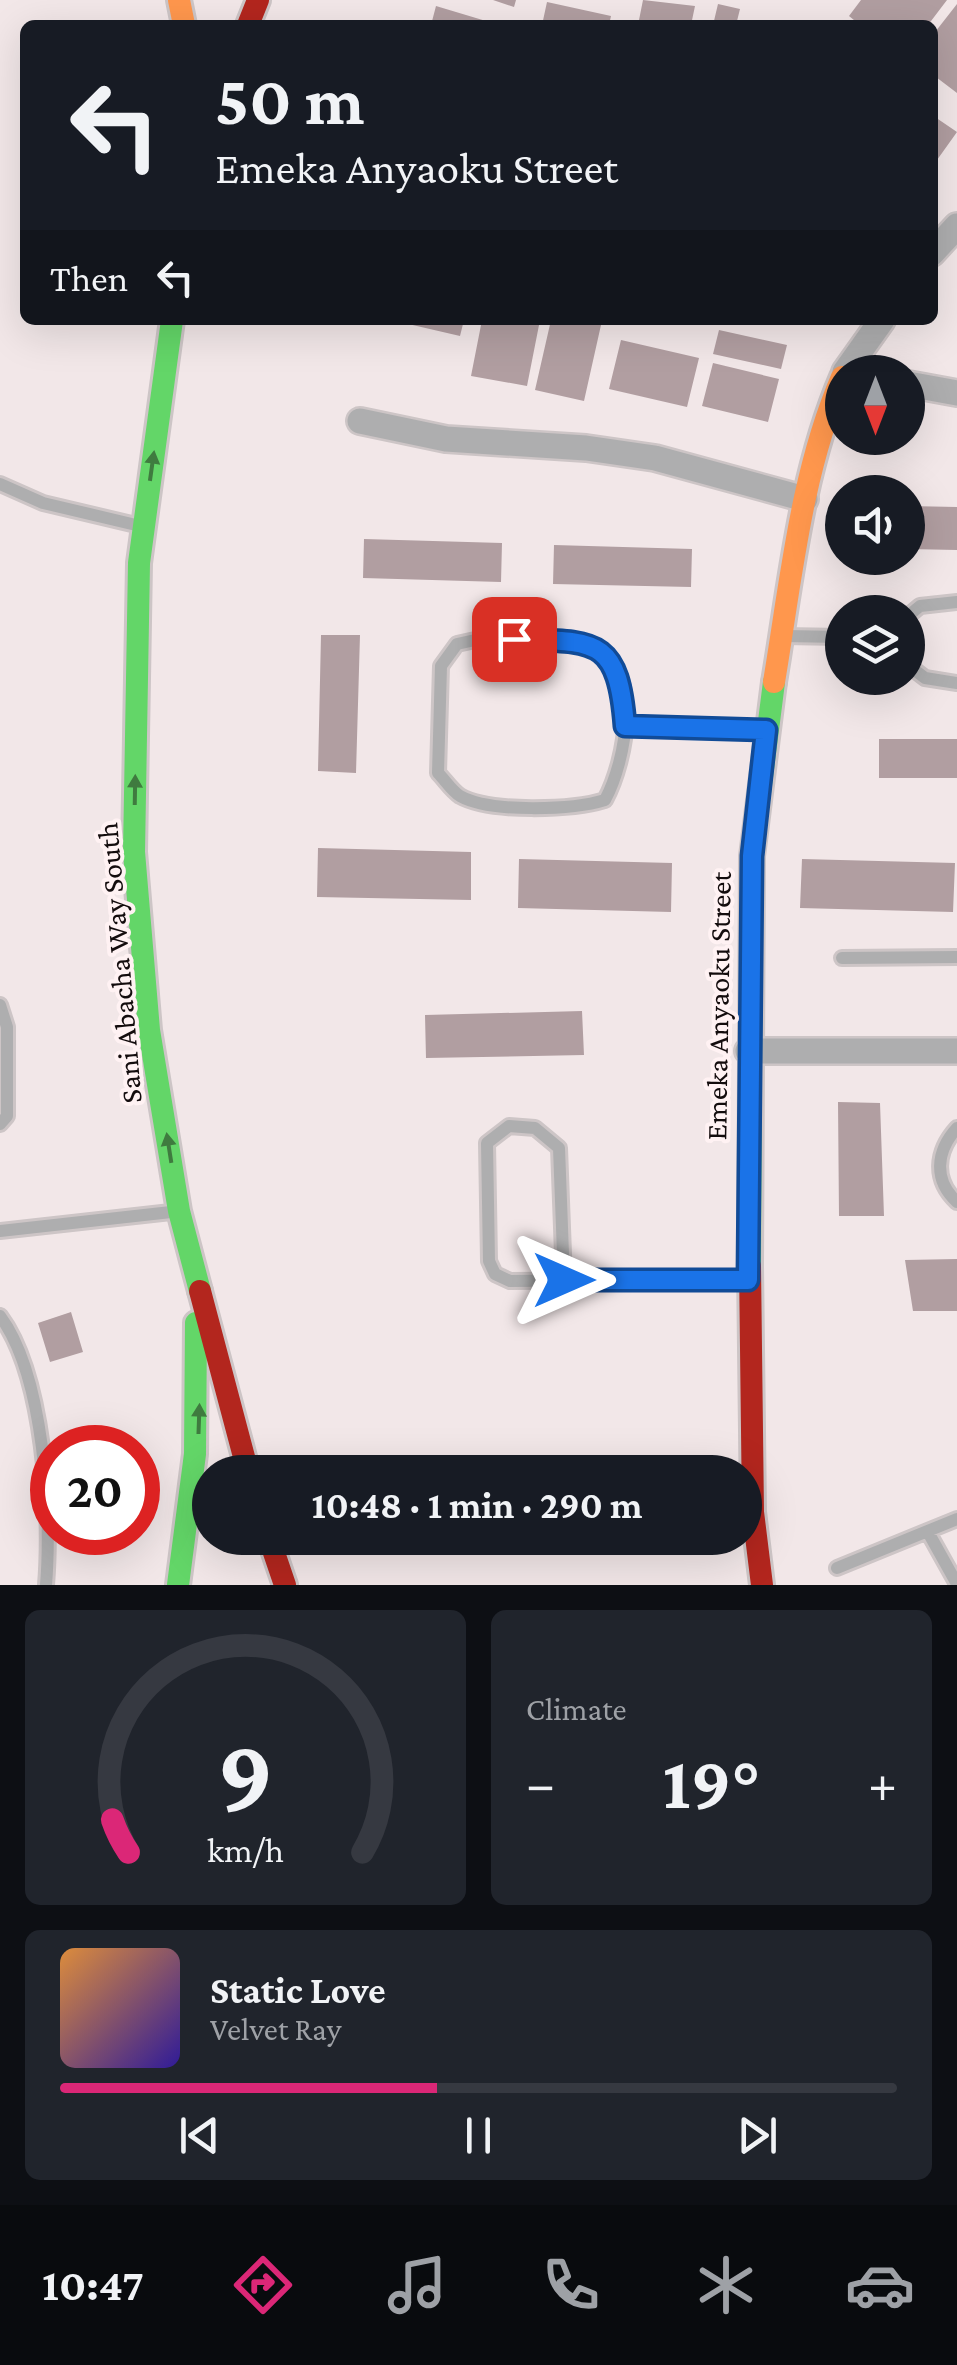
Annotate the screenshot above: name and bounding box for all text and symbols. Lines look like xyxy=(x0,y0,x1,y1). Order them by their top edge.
icon: left xyxy=(50,60,180,190)
text: 50 m xyxy=(215,61,365,139)
text: Emeka Anyaoku Street xyxy=(215,143,618,193)
icon: left xyxy=(148,250,203,305)
text: Then xyxy=(50,257,128,299)
north arrow xyxy=(825,355,925,455)
map controls xyxy=(825,355,925,695)
one-way arrow xyxy=(144,449,160,481)
button: sound xyxy=(825,475,925,575)
button: layers xyxy=(825,595,925,695)
pin xyxy=(472,597,557,682)
icon: arrive xyxy=(487,612,542,667)
one-way arrow xyxy=(127,773,143,805)
street label: Sani Abacha Way South xyxy=(90,821,149,1105)
street label: Emeka Anyaoku Street xyxy=(699,870,738,1141)
one-way arrow xyxy=(160,1131,176,1163)
position arrow xyxy=(512,1228,616,1332)
one-way arrow xyxy=(191,1403,207,1435)
speed limit sign: 20 xyxy=(30,1425,160,1555)
text: 10:48 · 1 min · 290 m xyxy=(312,1484,642,1526)
text: Climate xyxy=(526,1691,627,1727)
text: 9 xyxy=(217,1717,274,1832)
text: 19° xyxy=(662,1741,761,1824)
text: − xyxy=(526,1753,555,1814)
text: + xyxy=(868,1753,897,1814)
text: km/h xyxy=(207,1830,284,1870)
text: Static Love xyxy=(210,1969,386,2011)
text: Velvet Ray xyxy=(210,2011,341,2047)
icon: previous xyxy=(172,2108,227,2163)
icon: pause xyxy=(451,2108,506,2163)
icon: next xyxy=(730,2108,785,2163)
icon: directions xyxy=(228,2250,298,2320)
icon: music xyxy=(382,2250,452,2320)
icon: phone xyxy=(536,2250,606,2320)
icon: climate xyxy=(691,2250,761,2320)
icon: car xyxy=(845,2250,915,2320)
text: 10:47 xyxy=(42,2260,144,2310)

